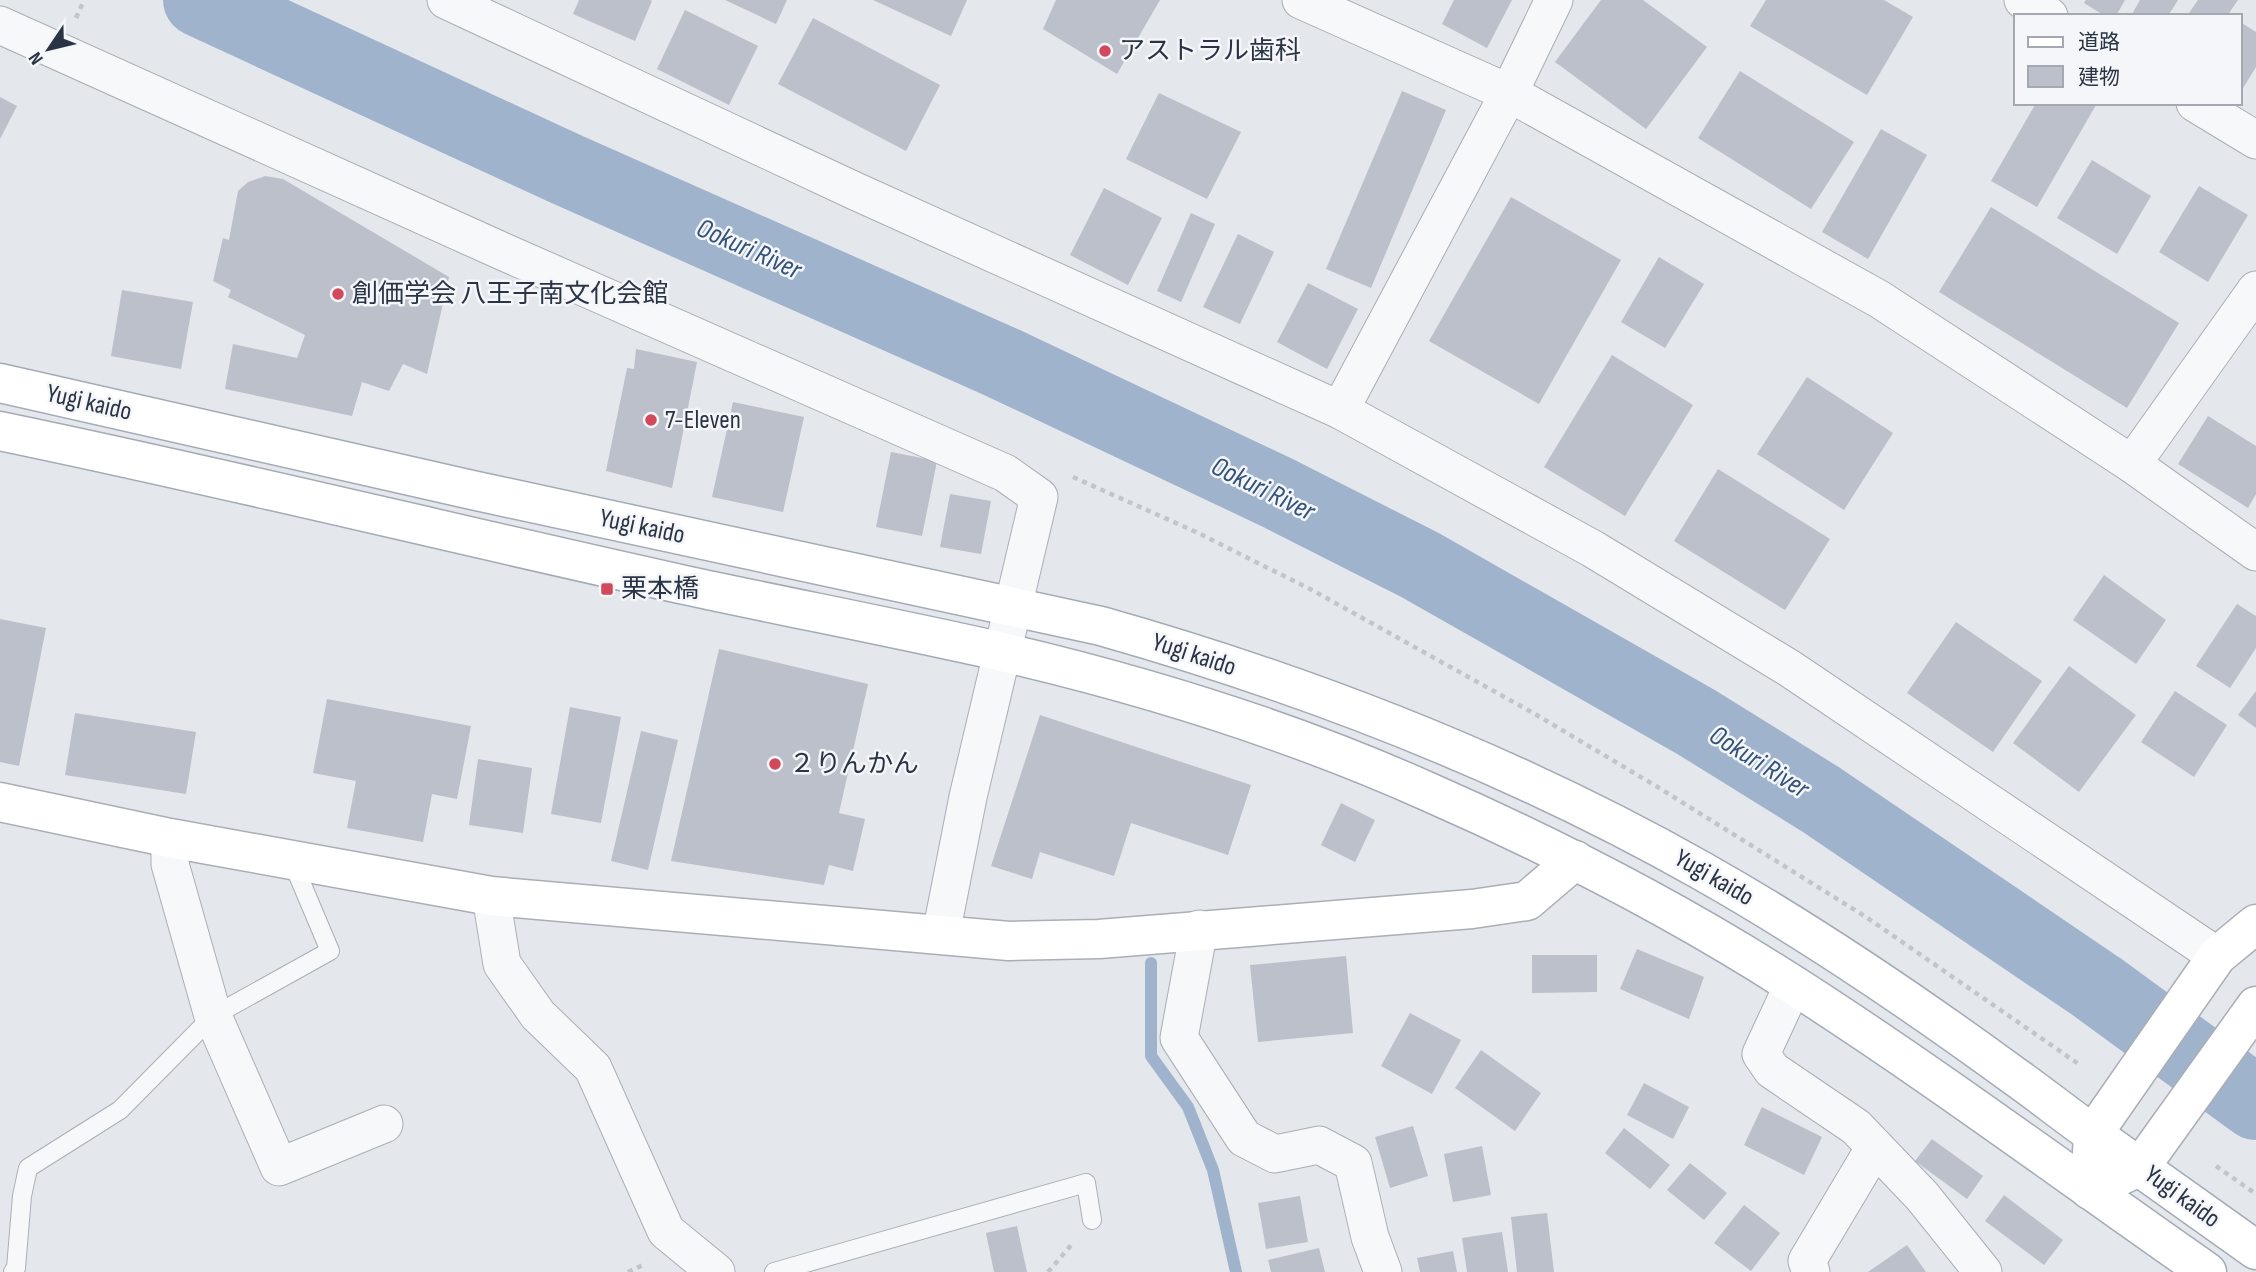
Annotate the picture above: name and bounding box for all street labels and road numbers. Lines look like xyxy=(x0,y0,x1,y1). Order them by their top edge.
street label: Yugi kaido xyxy=(43,378,135,428)
street label: Yugi kaido xyxy=(597,503,687,551)
street label: Yugi kaido xyxy=(1148,627,1240,683)
street label: Yugi kaido xyxy=(1669,843,1759,913)
street label: Yugi kaido xyxy=(2138,1159,2226,1235)

